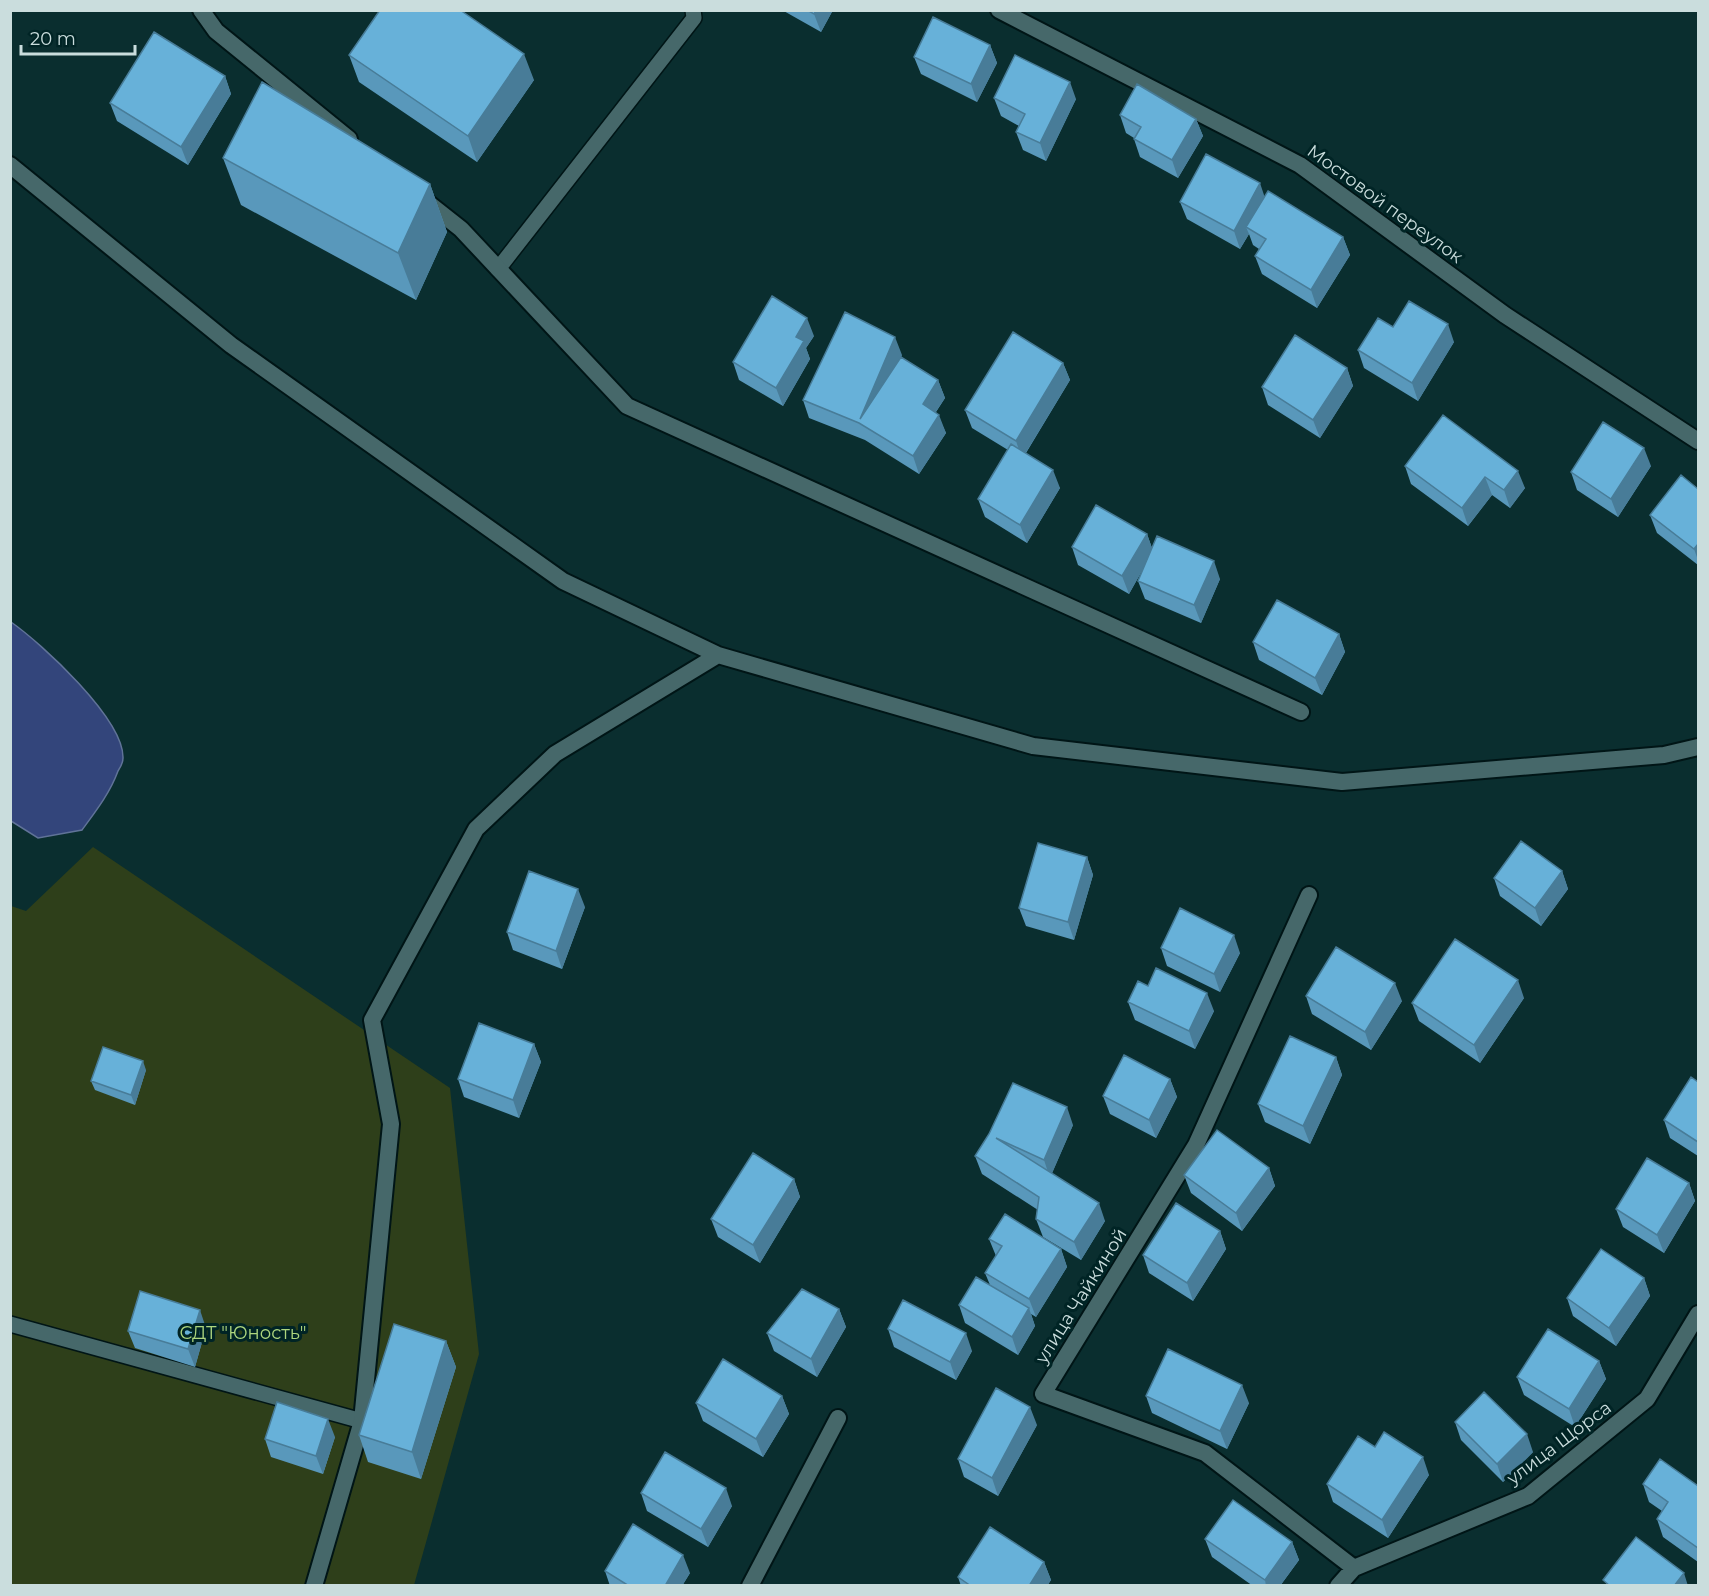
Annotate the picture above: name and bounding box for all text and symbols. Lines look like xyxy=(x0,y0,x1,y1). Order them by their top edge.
scale bar xyxy=(21,18,135,56)
text: 20 m xyxy=(30,28,76,50)
street label: Мостовой переулок xyxy=(1303,140,1468,268)
street label: улица Чайкиной xyxy=(1030,1224,1132,1369)
park label: СДТ "Юность" xyxy=(180,1322,307,1344)
street label: улица Щорса xyxy=(1502,1397,1616,1490)

